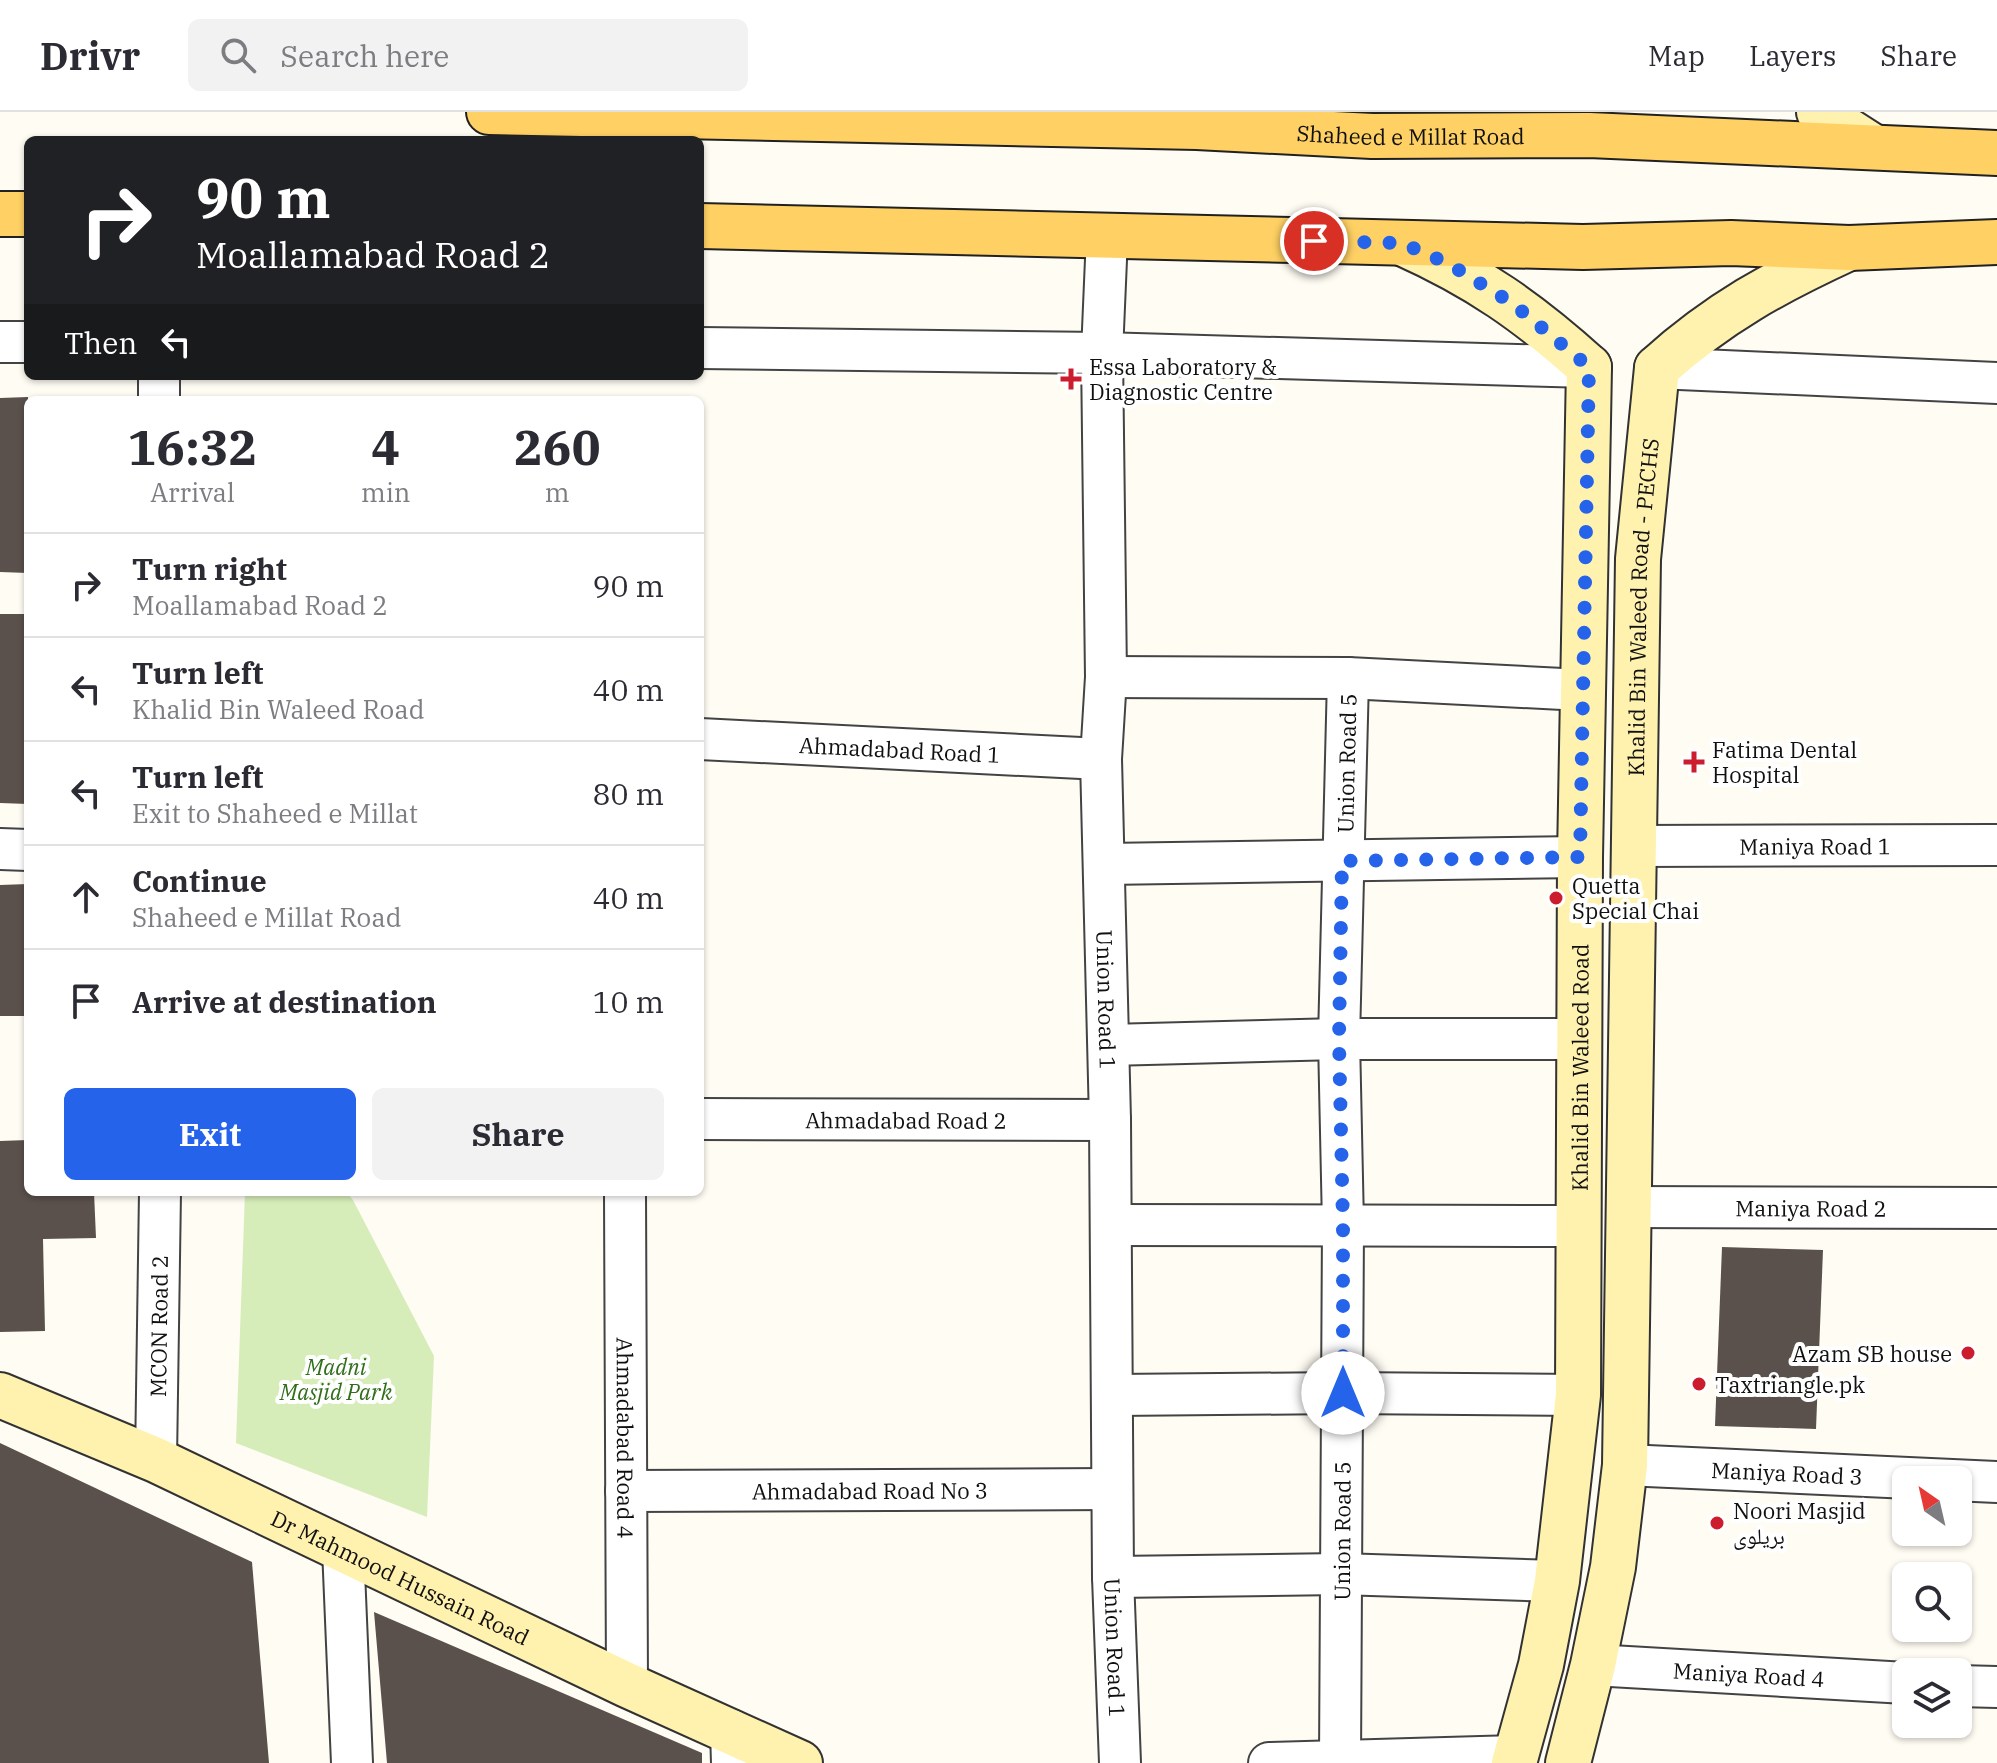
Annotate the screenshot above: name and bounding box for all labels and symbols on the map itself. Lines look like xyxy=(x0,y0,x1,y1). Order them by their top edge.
street label: Shaheed e Millat Road xyxy=(1296,118,1525,151)
pin xyxy=(1280,207,1348,275)
place label: Essa Laboratory & Diagnostic Centre xyxy=(1089,352,1277,406)
marker: Essa Laboratory & Diagnostic Centre xyxy=(1060,368,1082,390)
street label: Khalid Bin Waleed Road - PECHS xyxy=(1620,437,1664,777)
street label: Union Road 5 xyxy=(1330,693,1362,833)
street label: Ahmadabad Road 1 xyxy=(798,729,1001,768)
place label: Fatima Dental Hospital xyxy=(1712,735,1857,789)
marker: Fatima Dental Hospital xyxy=(1683,751,1705,773)
street label: Maniya Road 1 xyxy=(1739,831,1891,860)
place label: Quetta Special Chai xyxy=(1572,871,1699,925)
marker: Quetta Special Chai xyxy=(1547,889,1565,907)
street label: Union Road 1 xyxy=(1091,930,1123,1070)
street label: Khalid Bin Waleed Road xyxy=(1564,943,1594,1191)
street label: Ahmadabad Road 2 xyxy=(805,1105,1007,1134)
street label: Maniya Road 2 xyxy=(1735,1193,1887,1222)
street label: MCON Road 2 xyxy=(142,1255,174,1397)
street label: Ahmadabad Road 4 xyxy=(611,1337,641,1539)
place label: Azam SB house xyxy=(1792,1339,1952,1368)
marker: Azam SB house xyxy=(1959,1344,1977,1362)
position arrow xyxy=(1301,1351,1385,1435)
park label: Madni Masjid Park xyxy=(279,1352,393,1406)
place label: Taxtriangle.pk xyxy=(1715,1370,1865,1399)
marker: Taxtriangle.pk xyxy=(1690,1375,1708,1393)
street label: Maniya Road 3 xyxy=(1710,1454,1863,1490)
street label: Union Road 5 xyxy=(1326,1461,1356,1601)
north arrow xyxy=(1892,1466,1972,1546)
street label: Ahmadabad Road No 3 xyxy=(752,1475,988,1505)
place label: Noori Masjid بریلوی xyxy=(1733,1496,1866,1550)
street label: Dr Mahmood Hussain Road xyxy=(267,1503,534,1651)
marker: Noori Masjid بریلوی xyxy=(1708,1514,1726,1532)
street label: Union Road 1 xyxy=(1099,1577,1133,1718)
street label: Maniya Road 4 xyxy=(1672,1655,1825,1693)

